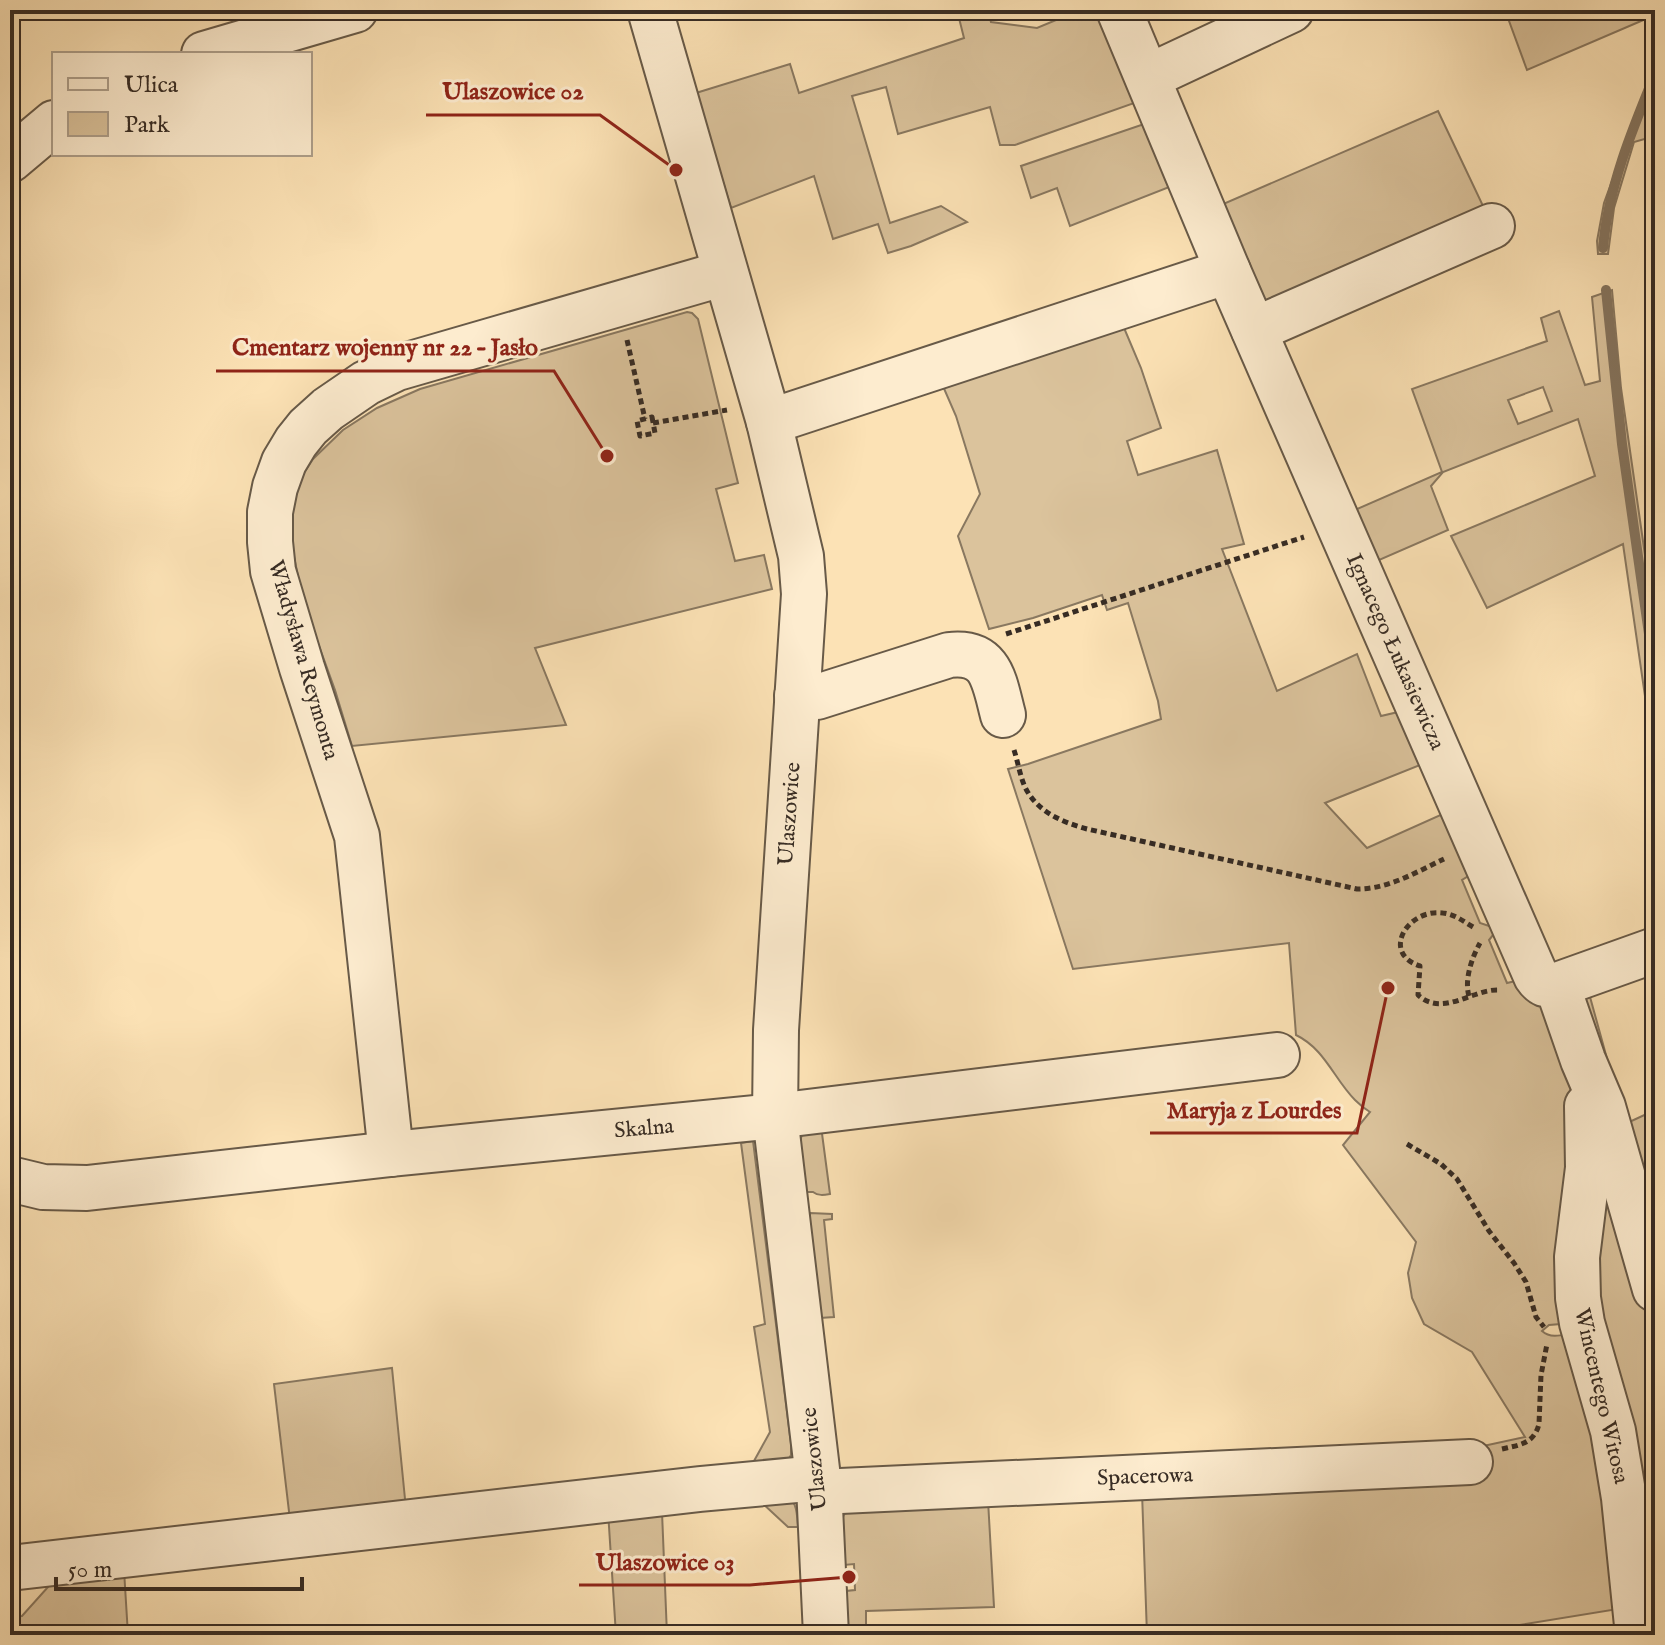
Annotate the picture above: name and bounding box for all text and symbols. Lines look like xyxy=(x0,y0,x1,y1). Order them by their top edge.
legend xyxy=(52,52,312,156)
callout: Ulaszowice 02 xyxy=(426,67,600,115)
text: Ulica xyxy=(124,70,179,101)
text: Ulaszowice 02 xyxy=(441,77,584,108)
text: Park xyxy=(124,110,170,141)
callout: Cmentarz wojenny nr 22 – Jasło xyxy=(216,323,554,371)
text: Cmentarz wojenny nr 22 – Jasło xyxy=(232,333,538,364)
street label: Ignacego Łukasiewicza xyxy=(1339,549,1451,755)
street label: Władysława Reymonta xyxy=(261,557,345,764)
street label: Ulaszowice xyxy=(772,761,808,867)
callout: Maryja z Lourdes xyxy=(1150,1085,1357,1133)
text: Maryja z Lourdes xyxy=(1167,1096,1342,1127)
street label: Skalna xyxy=(613,1112,676,1146)
street label: Wincentego Witosa xyxy=(1567,1305,1635,1487)
street label: Ulaszowice xyxy=(796,1406,834,1512)
street label: Spacerowa xyxy=(1097,1461,1194,1493)
callout: Ulaszowice 03 xyxy=(579,1537,750,1585)
scale bar xyxy=(56,1541,302,1591)
text: Ulaszowice 03 xyxy=(594,1548,735,1579)
text: 50 m xyxy=(68,1555,112,1586)

